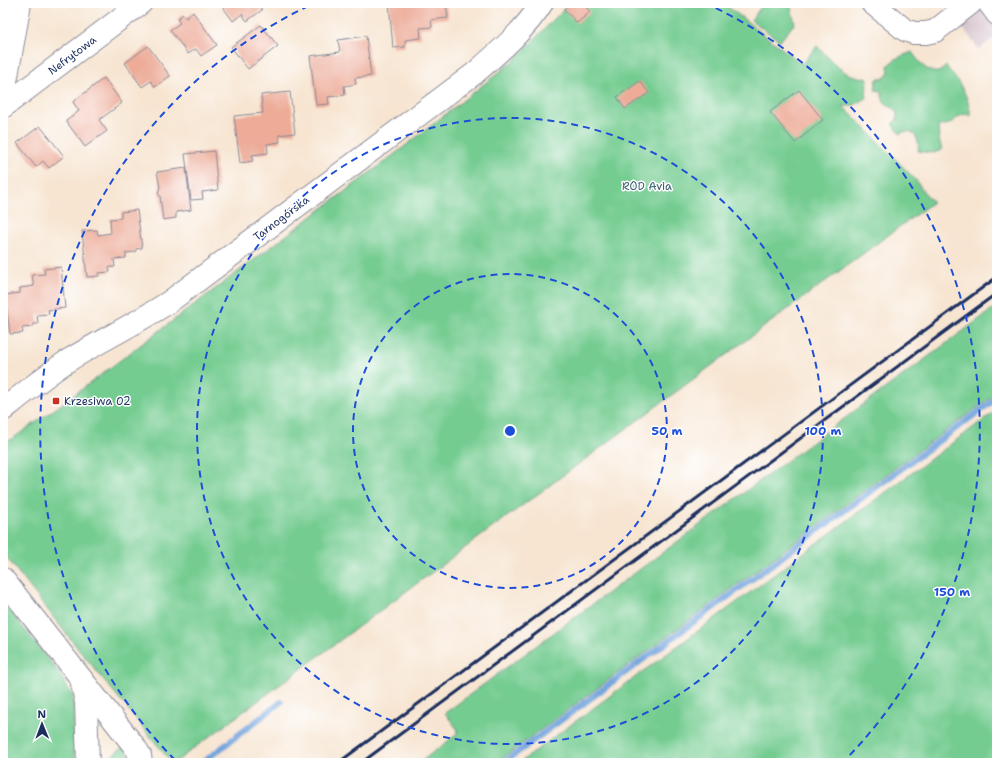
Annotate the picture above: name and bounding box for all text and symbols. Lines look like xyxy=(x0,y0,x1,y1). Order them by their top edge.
street label: Nefrytowa xyxy=(45,32,100,78)
park label: ROD Avia xyxy=(622,179,672,194)
street label: Tarnogórska xyxy=(250,192,312,244)
place label: Krzesiwa 02 xyxy=(64,394,131,409)
marker: Krzesiwa 02 xyxy=(51,396,61,406)
text: 50 m xyxy=(652,423,683,439)
text: 100 m xyxy=(805,423,842,439)
centre of rings xyxy=(503,424,517,438)
text: 150 m xyxy=(934,584,970,600)
north arrow xyxy=(22,704,62,744)
text: N xyxy=(37,707,47,722)

